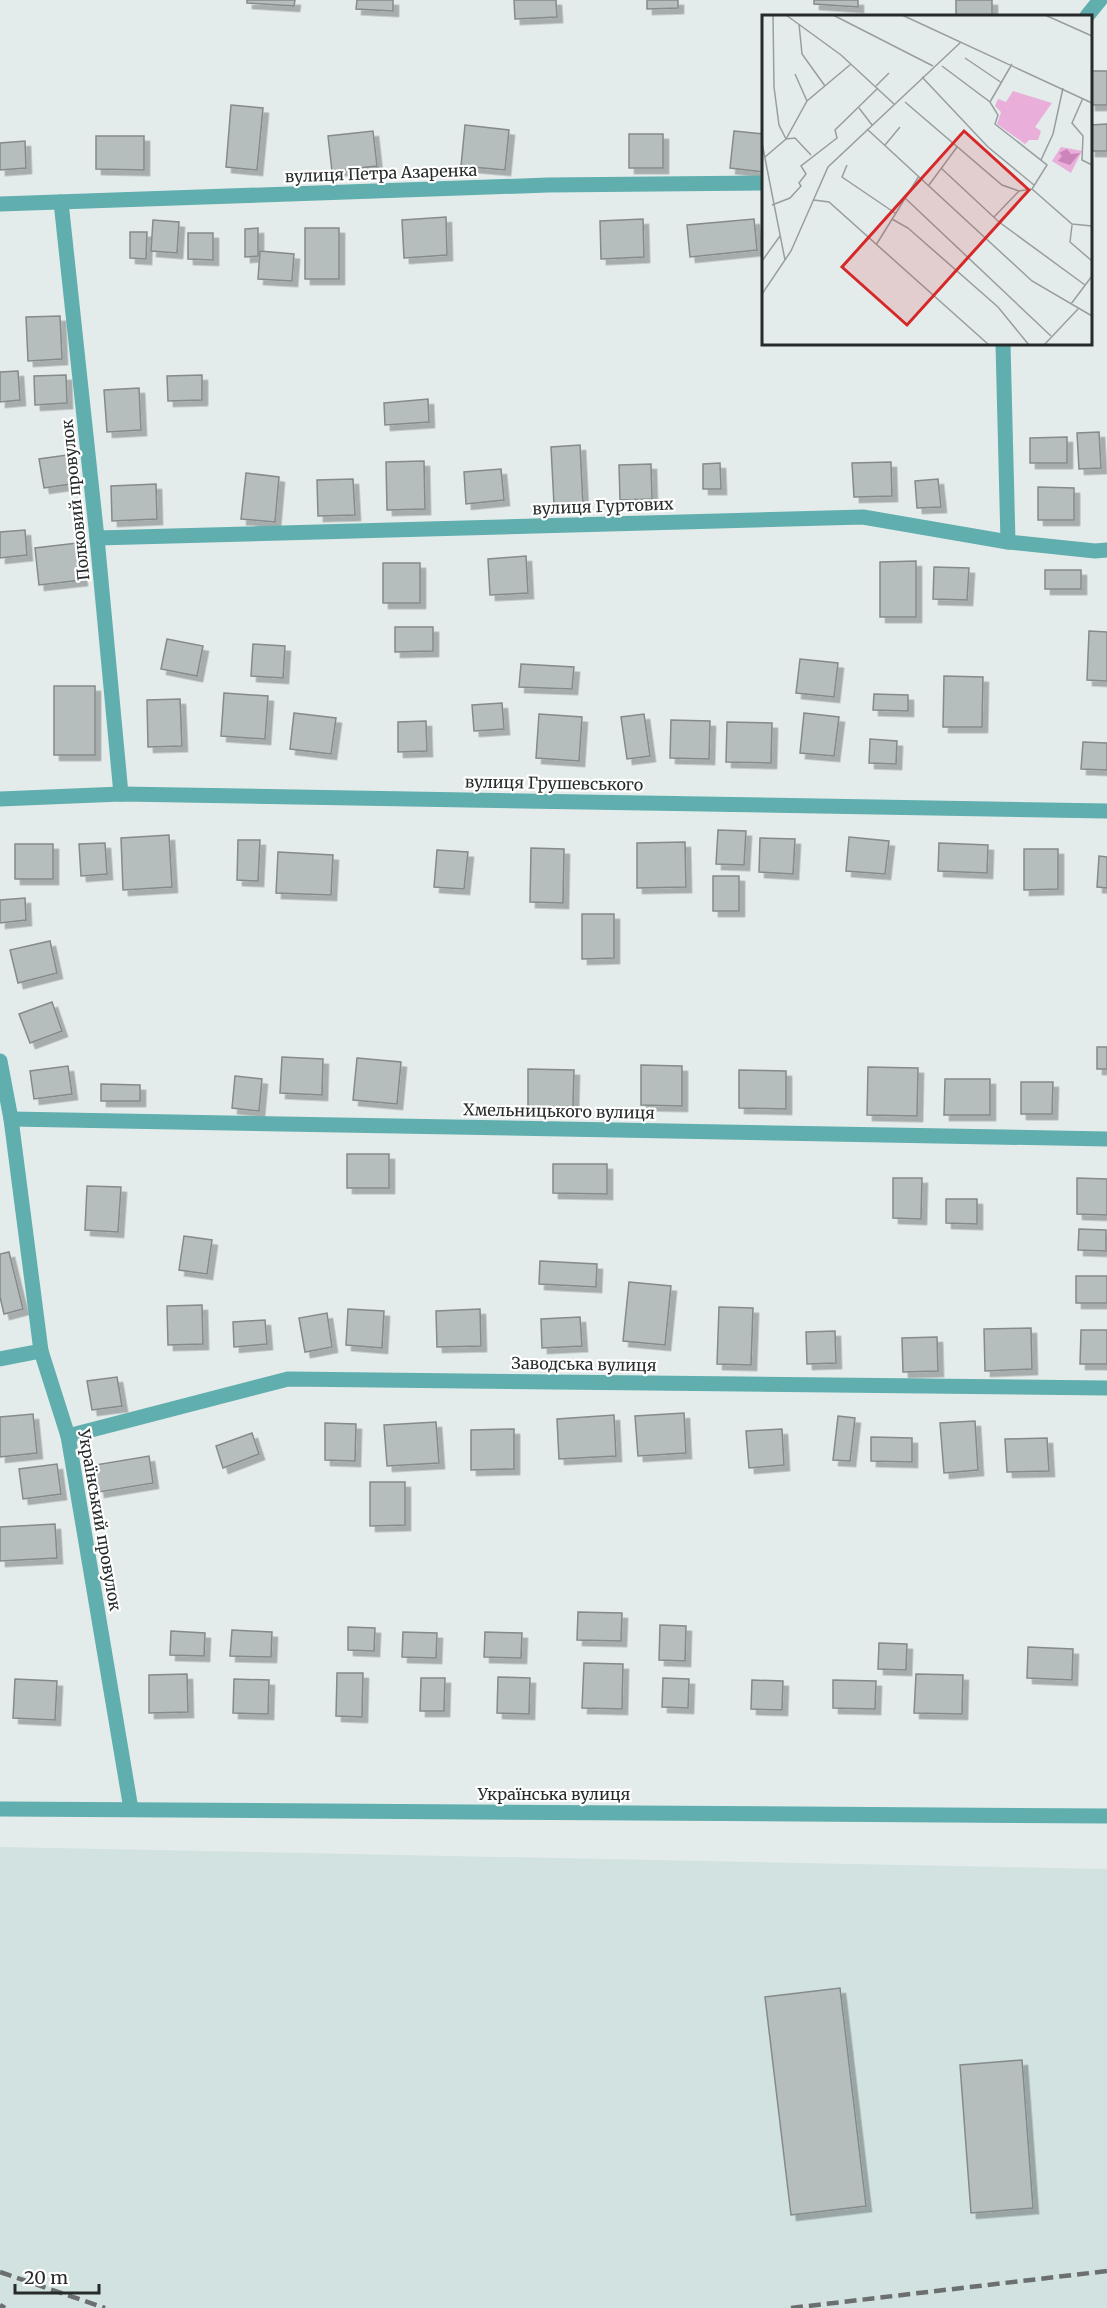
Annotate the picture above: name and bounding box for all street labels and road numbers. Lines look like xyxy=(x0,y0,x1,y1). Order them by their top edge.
street label: вулиця Петра Азаренка xyxy=(284,160,478,186)
street label: Полковий провулок xyxy=(57,418,93,582)
street label: вулиця Гуртових xyxy=(532,494,674,518)
street label: вулиця Грушевського xyxy=(465,771,643,795)
street label: Хмельницького вулиця xyxy=(463,1099,655,1123)
street label: Заводська вулиця xyxy=(511,1353,657,1375)
street label: Український провулок xyxy=(74,1427,126,1612)
street label: Українська вулиця xyxy=(477,1784,630,1804)

